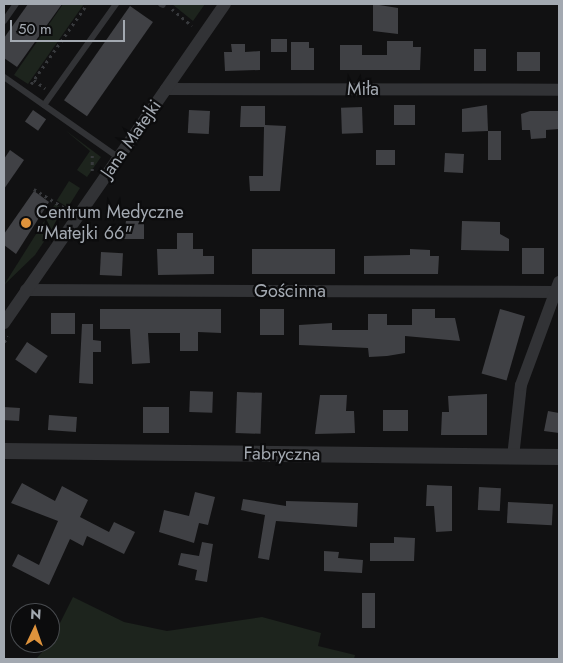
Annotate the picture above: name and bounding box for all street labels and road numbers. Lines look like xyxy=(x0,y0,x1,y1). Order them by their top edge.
street label: Miła xyxy=(347,78,379,100)
street label: Jana Matejki xyxy=(96,96,166,182)
street label: Gościnna xyxy=(254,280,326,302)
street label: Fabryczna xyxy=(243,443,321,465)

